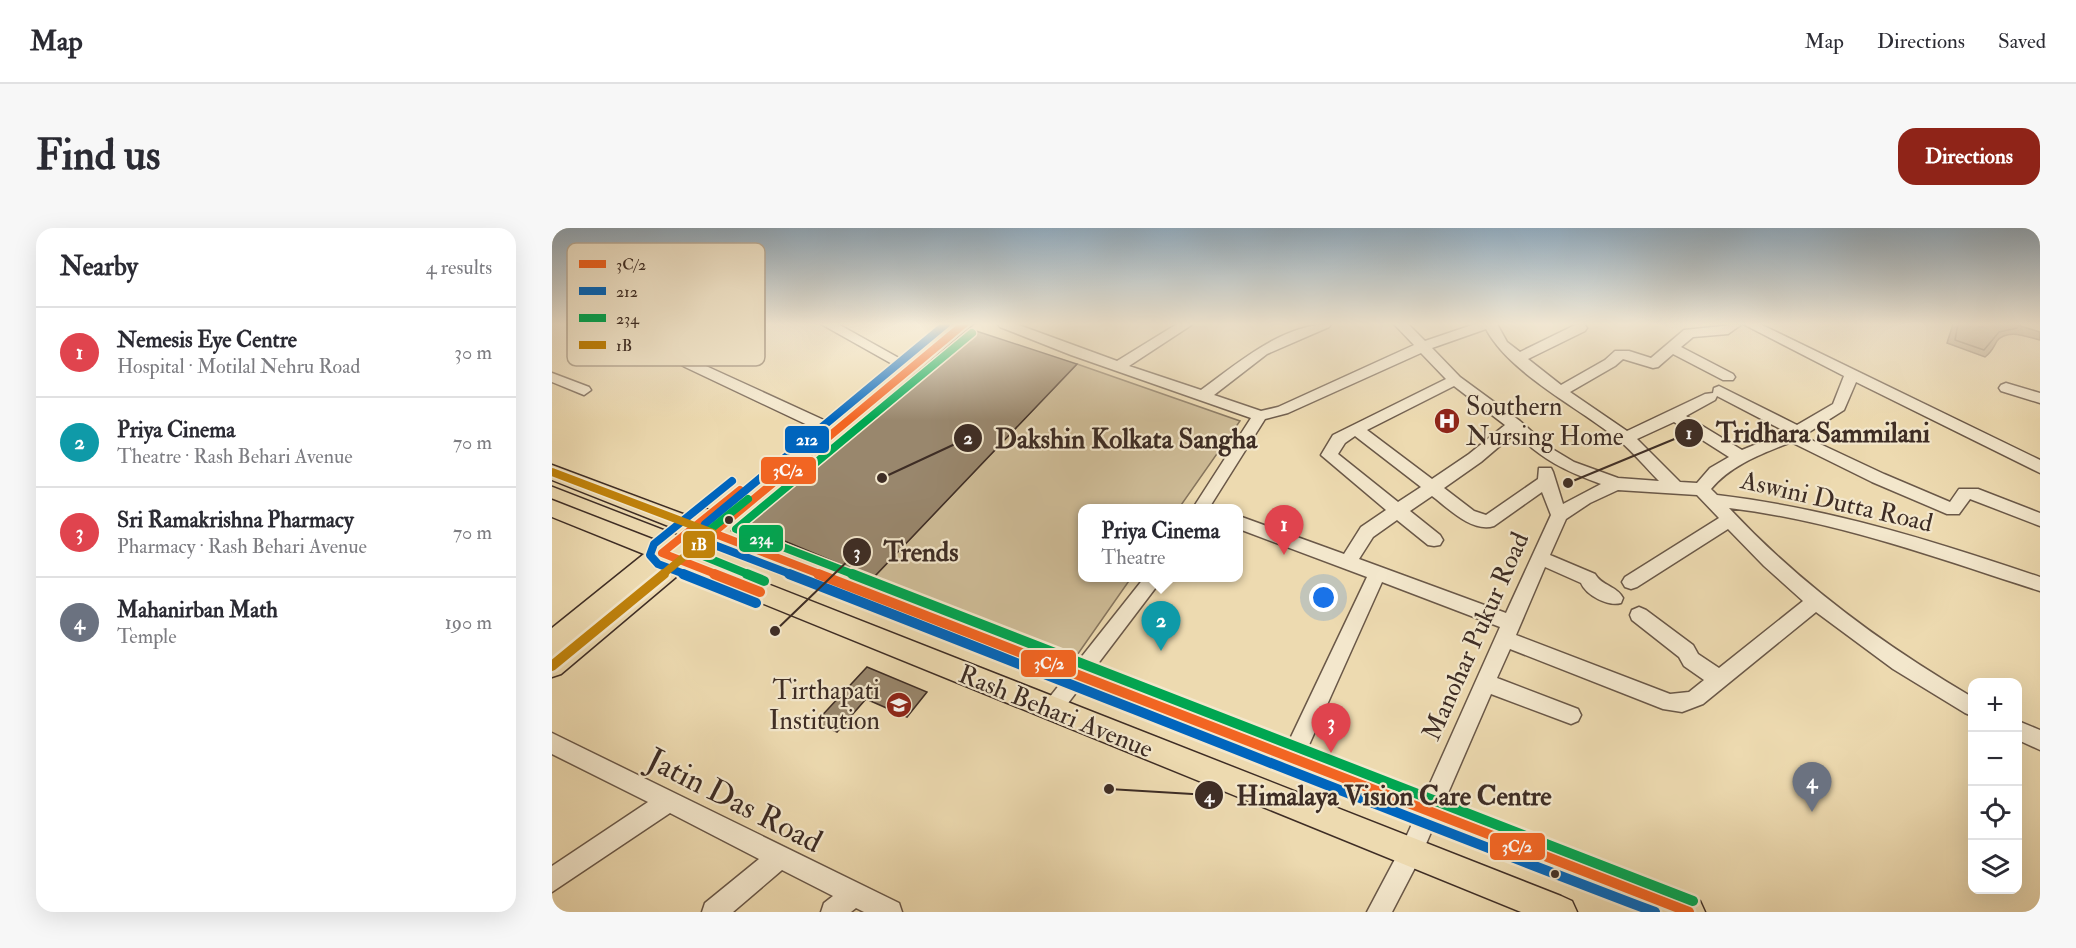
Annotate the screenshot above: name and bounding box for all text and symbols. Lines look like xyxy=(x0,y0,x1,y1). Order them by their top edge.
text: Map xyxy=(30,24,83,59)
text: Map xyxy=(1804,28,1844,55)
text: Directions xyxy=(1877,28,1965,55)
text: Saved xyxy=(1998,28,2046,55)
button: Directions xyxy=(1898,128,2040,185)
text: Find us xyxy=(36,130,160,182)
legend xyxy=(567,243,765,366)
text: Nearby xyxy=(60,251,138,283)
text: 4 results xyxy=(426,255,492,280)
text: 3C/2 xyxy=(616,255,646,275)
text: 212 xyxy=(616,282,638,302)
text: 234 xyxy=(616,309,640,329)
text: Nemesis Eye Centre xyxy=(117,326,297,354)
text: 1B xyxy=(616,336,632,356)
text: 1 xyxy=(76,340,83,365)
text: 30 m xyxy=(454,340,492,365)
text: Hospital · Motilal Nehru Road xyxy=(117,354,360,379)
place label: Southern Nursing Home xyxy=(1466,391,1624,453)
hospital icon: Southern Nursing Home xyxy=(1432,406,1462,436)
callout: Tridhara Sammilani xyxy=(1674,410,1942,455)
text: Priya Cinema xyxy=(117,416,235,444)
callout: Dakshin Kolkata Sangha xyxy=(953,416,1269,461)
text: Tridhara Sammilani xyxy=(1715,417,1930,450)
text: 1 xyxy=(1686,422,1692,445)
text: Dakshin Kolkata Sangha xyxy=(995,423,1258,457)
line badge: 212 xyxy=(784,425,830,454)
text: 2 xyxy=(963,427,973,450)
text: 2 xyxy=(74,430,85,455)
text: 70 m xyxy=(453,430,492,455)
text: 212 xyxy=(796,430,818,450)
text: Theatre · Rash Behari Avenue xyxy=(117,444,353,469)
line badge: 3C/2 xyxy=(760,456,817,485)
text: 3C/2 xyxy=(773,461,803,481)
street label: Aswini Dutta Road xyxy=(1737,464,1936,540)
popup xyxy=(1078,504,1243,582)
text: Sri Ramakrishna Pharmacy xyxy=(117,506,354,534)
pin: 1 xyxy=(1264,506,1304,555)
unlabelled marker xyxy=(723,514,735,526)
text: Priya Cinema xyxy=(1101,517,1220,545)
text: 3 xyxy=(76,520,83,545)
text: 70 m xyxy=(453,520,492,545)
line badge: 234 xyxy=(738,524,784,553)
street label: Manohar Pukur Road xyxy=(1416,527,1536,746)
text: 234 xyxy=(750,529,774,549)
callout: Trends xyxy=(842,529,971,574)
line badge: 1B xyxy=(682,530,716,559)
text: Pharmacy · Rash Behari Avenue xyxy=(117,534,367,559)
text: 1B xyxy=(691,535,707,555)
text: Trends xyxy=(883,536,958,569)
text: 3 xyxy=(854,541,861,564)
text: Theatre xyxy=(1101,545,1165,570)
your location xyxy=(1309,583,1338,612)
text: Mahanirban Math xyxy=(117,596,278,624)
pin: 2 xyxy=(1142,602,1180,651)
text: 4 xyxy=(74,610,85,635)
text: 190 m xyxy=(445,610,492,635)
text: Temple xyxy=(117,624,177,649)
line badge: 3C/2 xyxy=(1020,649,1077,678)
text: 3C/2 xyxy=(1034,654,1064,674)
street label: Rash Behari Avenue xyxy=(954,658,1158,766)
place label: Tirthapati Institution xyxy=(769,675,880,737)
map controls xyxy=(1968,678,2022,894)
button: + xyxy=(1968,678,2022,732)
school or university icon: Tirthapati Institution xyxy=(884,690,914,720)
pin: 3 xyxy=(1312,704,1350,753)
button: − xyxy=(1968,732,2022,786)
street label: Jatin Das Road xyxy=(639,739,829,862)
pin: 4 xyxy=(1792,762,1832,812)
callout: Himalaya Vision Care Centre xyxy=(1194,773,1564,818)
text: Himalaya Vision Care Centre xyxy=(1236,780,1552,814)
text: 4 xyxy=(1203,785,1215,808)
button: locate xyxy=(1968,786,2022,840)
line badge: 3C/2 xyxy=(1489,832,1546,861)
text: 3C/2 xyxy=(1502,837,1532,857)
button: layers xyxy=(1968,840,2022,894)
unlabelled marker xyxy=(1549,868,1561,880)

